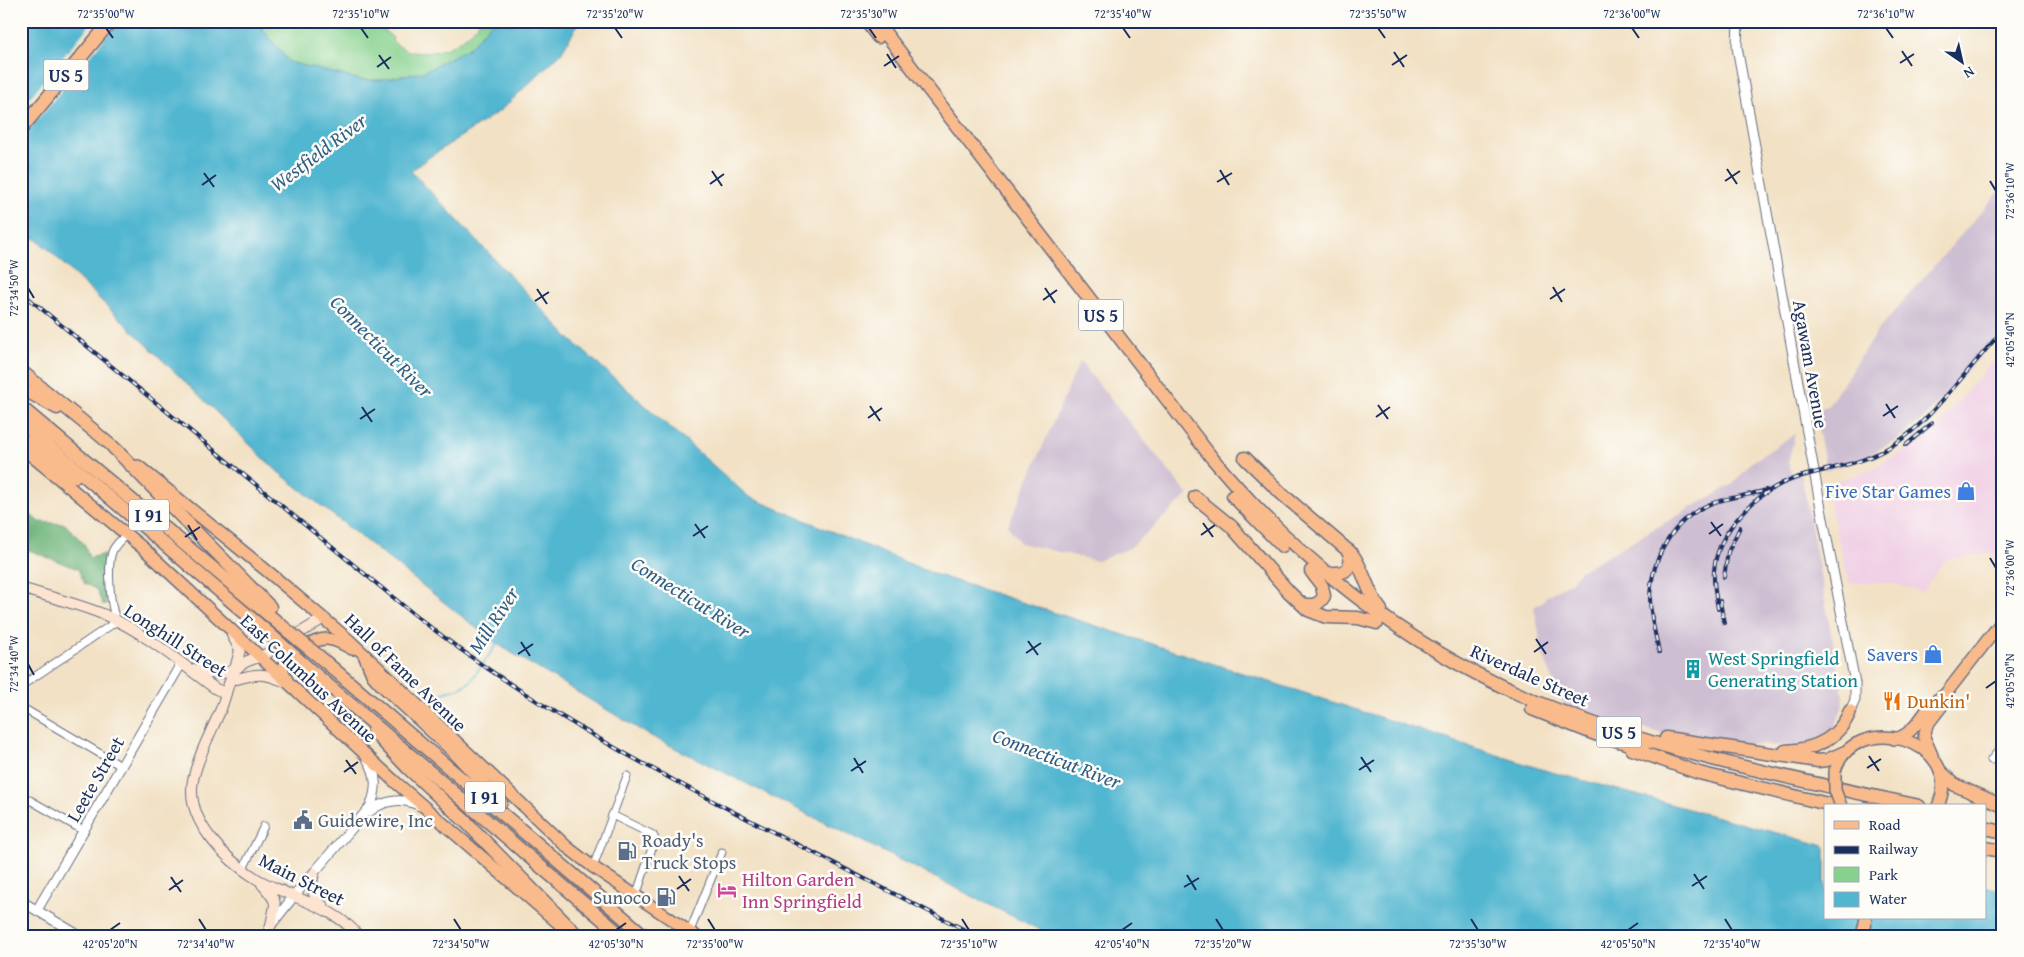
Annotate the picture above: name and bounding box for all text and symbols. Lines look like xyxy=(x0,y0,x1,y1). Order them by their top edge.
text: 72°35'00"W xyxy=(77,5,136,22)
text: 72°35'10"W xyxy=(332,5,391,22)
text: 72°35'20"W xyxy=(586,5,645,22)
text: 72°35'30"W xyxy=(840,5,899,22)
text: 72°35'40"W xyxy=(1094,5,1153,22)
text: 72°35'50"W xyxy=(1349,5,1408,22)
text: 72°36'00"W xyxy=(1603,5,1662,22)
text: 72°36'10"W xyxy=(1857,5,1916,22)
north arrow xyxy=(1936,38,1986,88)
road number: US 5 xyxy=(44,60,88,90)
text: N xyxy=(1959,62,1979,84)
water label: Westfield River xyxy=(264,106,373,198)
text: 72°36'10"W xyxy=(2001,161,2018,220)
text: 72°34'50"W xyxy=(5,258,22,317)
water label: Connecticut River xyxy=(324,288,440,404)
street label: Agawam Avenue xyxy=(1786,298,1836,430)
road number: US 5 xyxy=(1078,300,1124,330)
text: 42°05'40"N xyxy=(2001,312,2018,368)
place label: Five Star Games xyxy=(1825,477,1951,505)
shop icon: Five Star Games xyxy=(1955,480,1977,502)
road number: I 91 xyxy=(129,500,169,530)
text: 72°36'00"W xyxy=(2001,538,2018,597)
water label: Connecticut River xyxy=(626,549,756,645)
water label: Mill River xyxy=(461,580,526,659)
street label: Longhill Street xyxy=(119,596,233,684)
street label: Hall of Fame Avenue xyxy=(338,606,474,738)
street label: East Columbus Avenue xyxy=(234,607,384,749)
text: 72°34'40"W xyxy=(5,634,22,693)
street label: Riverdale Street xyxy=(1466,636,1594,714)
place label: Savers xyxy=(1867,640,1918,668)
shop icon: Savers xyxy=(1922,643,1944,665)
place label: West Springfield Generating Station xyxy=(1708,644,1858,694)
text: 42°05'50"N xyxy=(2001,653,2018,709)
building icon: West Springfield Generating Station xyxy=(1682,658,1704,680)
place label: Dunkin' xyxy=(1907,687,1970,715)
restaurant icon: Dunkin' xyxy=(1881,690,1903,712)
road number: US 5 xyxy=(1596,716,1642,748)
water label: Connecticut River xyxy=(989,720,1126,796)
street label: Leete Street xyxy=(59,731,131,827)
road number: I 91 xyxy=(465,782,505,812)
legend xyxy=(1824,804,1986,920)
place label: Guidewire, Inc xyxy=(318,806,433,834)
public building icon: Guidewire, Inc xyxy=(292,809,314,831)
text: Road xyxy=(1869,814,1900,835)
place label: Roady's Truck Stops xyxy=(642,826,736,876)
text: Railway xyxy=(1869,838,1919,859)
fuel station icon: Roady's Truck Stops xyxy=(616,840,638,862)
street label: Main Street xyxy=(254,845,350,913)
text: Park xyxy=(1869,864,1898,885)
place label: Hilton Garden Inn Springfield xyxy=(742,865,863,915)
hotel icon: Hilton Garden Inn Springfield xyxy=(716,879,738,901)
place label: Sunoco xyxy=(593,883,651,911)
fuel station icon: Sunoco xyxy=(655,886,677,908)
text: Water xyxy=(1869,888,1907,909)
text: 42°05'20"N xyxy=(82,935,138,952)
text: 72°34'40"W xyxy=(177,935,236,952)
text: 72°34'50"W xyxy=(432,935,491,952)
text: 42°05'30"N xyxy=(588,935,644,952)
text: 72°35'00"W xyxy=(686,935,745,952)
text: 72°35'10"W xyxy=(940,935,999,952)
text: 42°05'40"N xyxy=(1094,935,1150,952)
text: 72°35'20"W xyxy=(1194,935,1253,952)
text: 72°35'30"W xyxy=(1449,935,1508,952)
text: 42°05'50"N xyxy=(1600,935,1656,952)
text: 72°35'40"W xyxy=(1703,935,1762,952)

